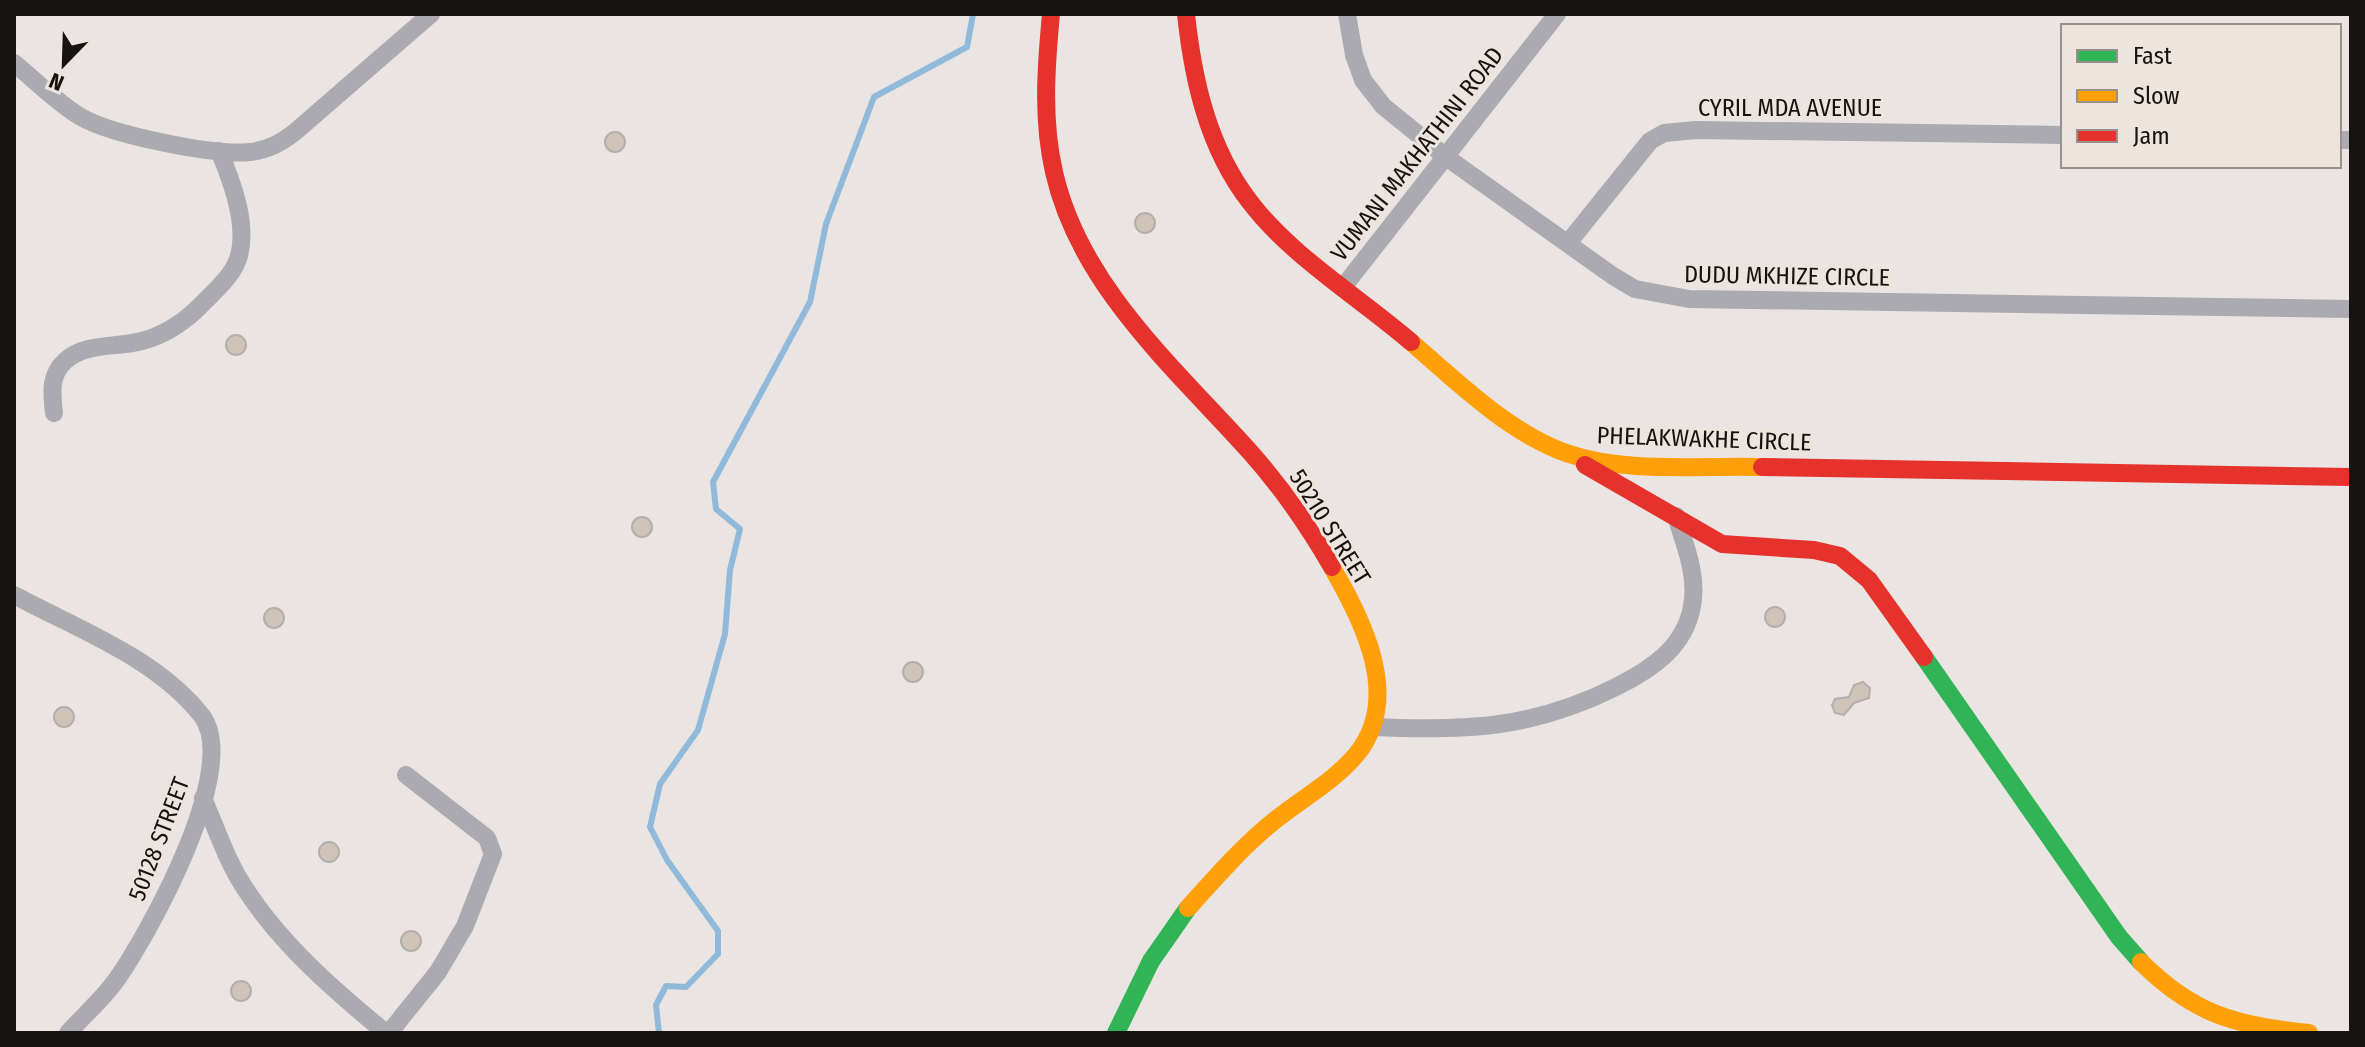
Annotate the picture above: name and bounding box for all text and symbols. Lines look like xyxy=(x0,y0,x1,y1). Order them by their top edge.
north arrow xyxy=(24,24,104,104)
legend xyxy=(2061,24,2341,168)
street label: VUMANI MAKHATHINI ROAD xyxy=(1325,42,1509,266)
text: Fast xyxy=(2133,42,2172,70)
text: N xyxy=(45,67,68,97)
text: Slow xyxy=(2133,82,2180,110)
street label: CYRIL MDA AVENUE xyxy=(1698,94,1882,122)
text: Jam xyxy=(2133,122,2170,150)
street label: DUDU MKHIZE CIRCLE xyxy=(1684,260,1890,292)
street label: PHELAKWAKHE CIRCLE xyxy=(1596,421,1812,457)
street label: 50210 STREET xyxy=(1284,464,1376,590)
street label: 50128 STREET xyxy=(123,773,195,905)

